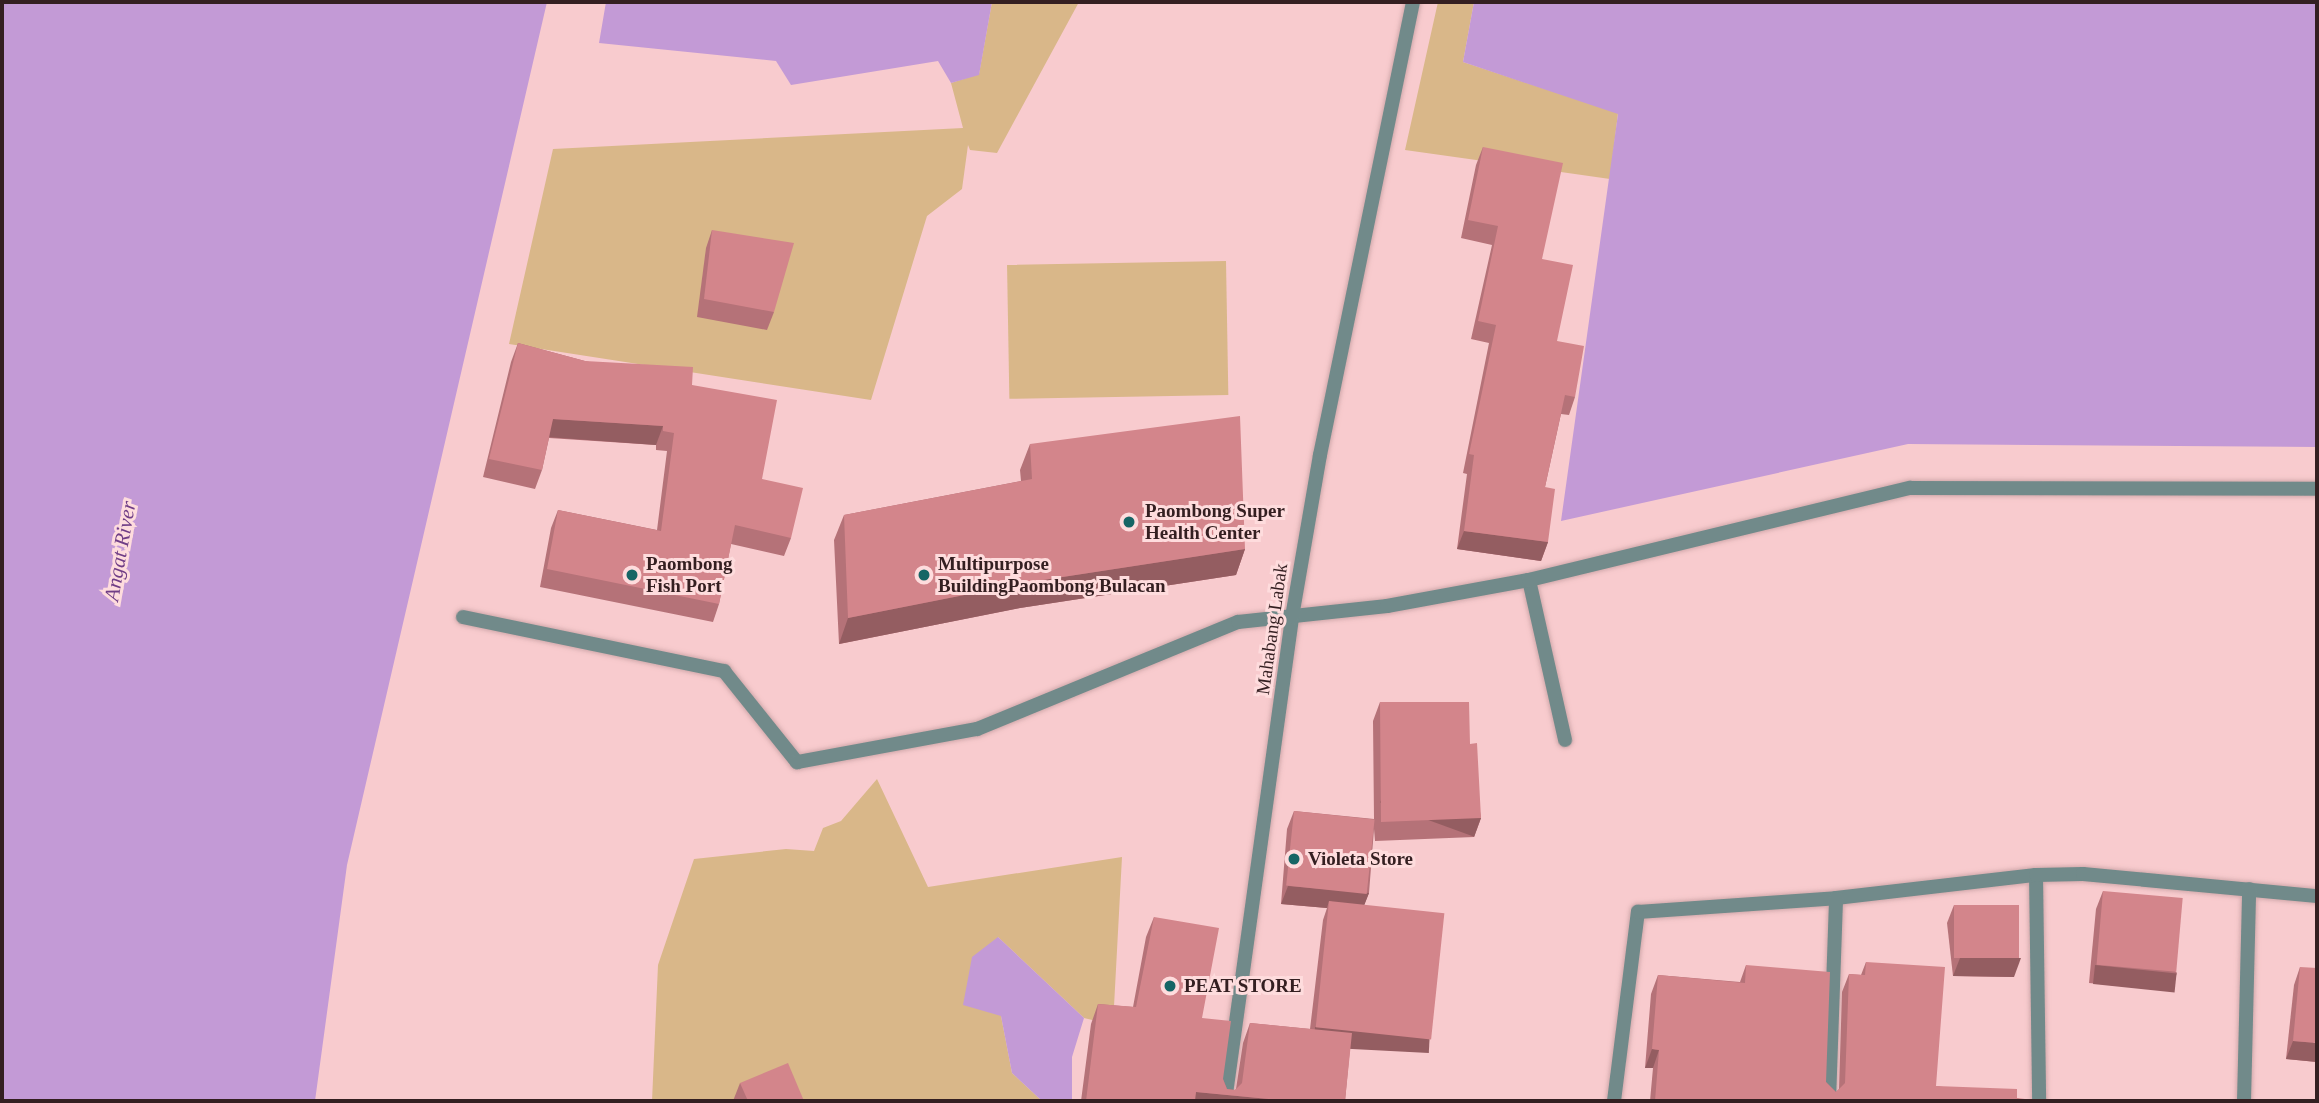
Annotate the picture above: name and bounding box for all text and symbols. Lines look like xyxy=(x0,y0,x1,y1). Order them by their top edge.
water label: Angat River xyxy=(99,499,141,603)
place label: Paombong Super Health Center xyxy=(1145,500,1285,544)
marker: Paombong Super Health Center xyxy=(1119,512,1139,532)
place label: Paombong Fish Port xyxy=(646,553,733,597)
place label: Multipurpose BuildingPaombong Bulacan xyxy=(938,553,1166,597)
street label: Mahabang Labak xyxy=(1251,562,1293,696)
marker: Paombong Fish Port xyxy=(624,567,640,583)
marker: Multipurpose BuildingPaombong Bulacan xyxy=(916,567,932,583)
place label: Violeta Store xyxy=(1308,848,1413,870)
marker: Violeta Store xyxy=(1286,851,1302,867)
place label: PEAT STORE xyxy=(1184,975,1302,997)
marker: PEAT STORE xyxy=(1162,978,1178,994)

